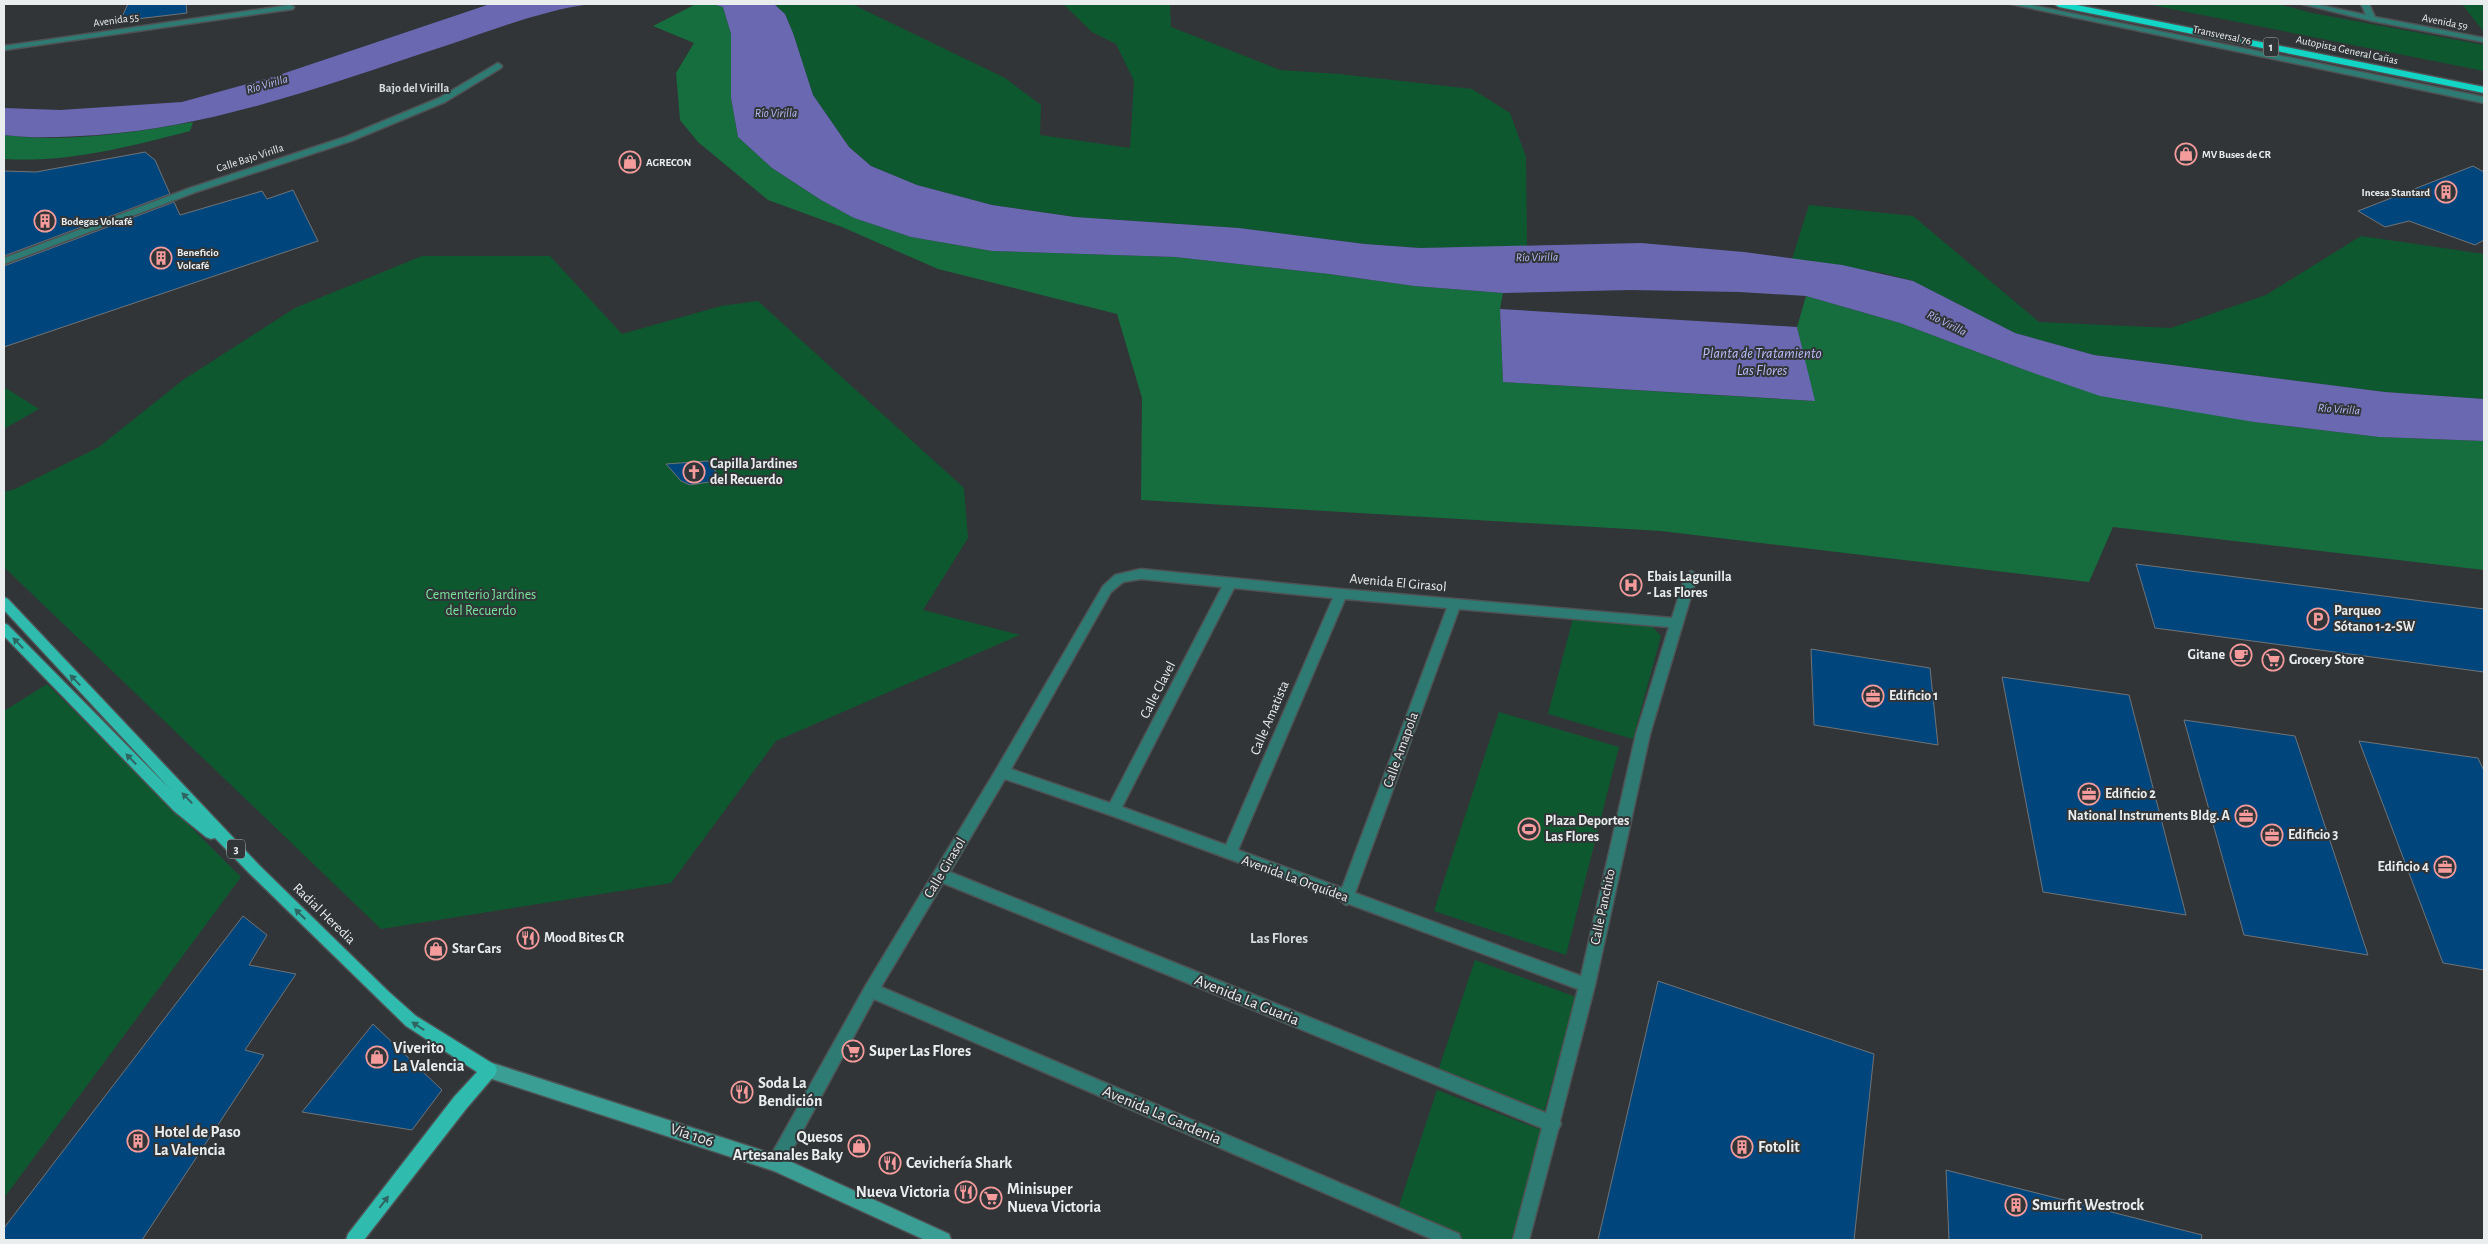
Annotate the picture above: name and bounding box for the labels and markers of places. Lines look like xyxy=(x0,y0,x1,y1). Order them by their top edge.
shop icon: MV Buses de CR xyxy=(2174,142,2198,166)
place label: MV Buses de CR xyxy=(2202,149,2272,160)
shop icon: AGRECON xyxy=(618,150,642,174)
place label: AGRECON xyxy=(646,157,691,168)
building icon: Incesa Stantard xyxy=(2434,180,2458,204)
place label: Incesa Stantard xyxy=(2362,187,2430,198)
building icon: Bodegas Volcafé xyxy=(33,209,57,233)
place label: Bodegas Volcafé xyxy=(61,216,132,227)
building icon: Beneficio Volcafé xyxy=(149,246,173,270)
place label: Beneficio Volcafé xyxy=(177,247,219,271)
place label: Capilla Jardines del Recuerdo xyxy=(710,457,798,487)
church icon: Capilla Jardines del Recuerdo xyxy=(682,460,706,484)
place label: Ebais Lagunilla - Las Flores xyxy=(1647,570,1732,600)
hospital icon: Ebais Lagunilla - Las Flores xyxy=(1619,573,1643,597)
place label: Parqueo Sótano 1-2-SW xyxy=(2334,604,2416,634)
parking icon: Parqueo Sótano 1-2-SW xyxy=(2306,607,2330,631)
cafe icon: Gitane xyxy=(2229,643,2253,667)
place label: Gitane xyxy=(2188,648,2225,662)
supermarket icon: Grocery Store xyxy=(2261,648,2285,672)
place label: Grocery Store xyxy=(2289,653,2365,667)
office icon: Edificio 1 xyxy=(1861,684,1885,708)
place label: Edificio 1 xyxy=(1889,689,1938,703)
office icon: Edificio 2 xyxy=(2077,782,2101,806)
place label: Edificio 2 xyxy=(2105,787,2156,801)
office icon: National Instruments Bldg. A xyxy=(2234,804,2258,828)
place label: National Instruments Bldg. A xyxy=(2067,809,2231,823)
place label: Plaza Deportes Las Flores xyxy=(1545,814,1629,844)
sports icon: Plaza Deportes Las Flores xyxy=(1517,817,1541,841)
office icon: Edificio 3 xyxy=(2260,823,2284,847)
place label: Edificio 3 xyxy=(2288,828,2338,842)
office icon: Edificio 4 xyxy=(2433,855,2457,879)
place label: Edificio 4 xyxy=(2378,860,2429,874)
restaurant icon: Mood Bites CR xyxy=(516,926,540,950)
place label: Mood Bites CR xyxy=(544,931,624,945)
shop icon: Star Cars xyxy=(424,937,448,961)
place label: Star Cars xyxy=(452,942,501,956)
supermarket icon: Super Las Flores xyxy=(841,1039,865,1063)
place label: Viverito La Valencia xyxy=(393,1040,465,1074)
place label: Super Las Flores xyxy=(869,1043,971,1059)
shop icon: Viverito La Valencia xyxy=(365,1045,389,1069)
place label: Soda La Bendición xyxy=(758,1075,822,1109)
restaurant icon: Soda La Bendición xyxy=(730,1080,754,1104)
place label: Hotel de Paso La Valencia xyxy=(154,1124,241,1158)
building icon: Hotel de Paso La Valencia xyxy=(126,1129,150,1153)
place label: Quesos Artesanales Baky xyxy=(733,1129,844,1164)
shop icon: Quesos Artesanales Baky xyxy=(847,1134,871,1158)
building icon: Fotolit xyxy=(1730,1135,1754,1159)
place label: Fotolit xyxy=(1758,1139,1800,1155)
restaurant icon: Cevichería Shark xyxy=(878,1151,902,1175)
place label: Cevichería Shark xyxy=(906,1155,1012,1171)
restaurant icon: Nueva Victoria xyxy=(954,1180,978,1204)
place label: Minisuper Nueva Victoria xyxy=(1007,1181,1101,1215)
place label: Nueva Victoria xyxy=(856,1184,950,1200)
supermarket icon: Minisuper Nueva Victoria xyxy=(979,1186,1003,1210)
building icon: Smurfit Westrock xyxy=(2004,1193,2028,1217)
place label: Smurfit Westrock xyxy=(2032,1197,2144,1213)

